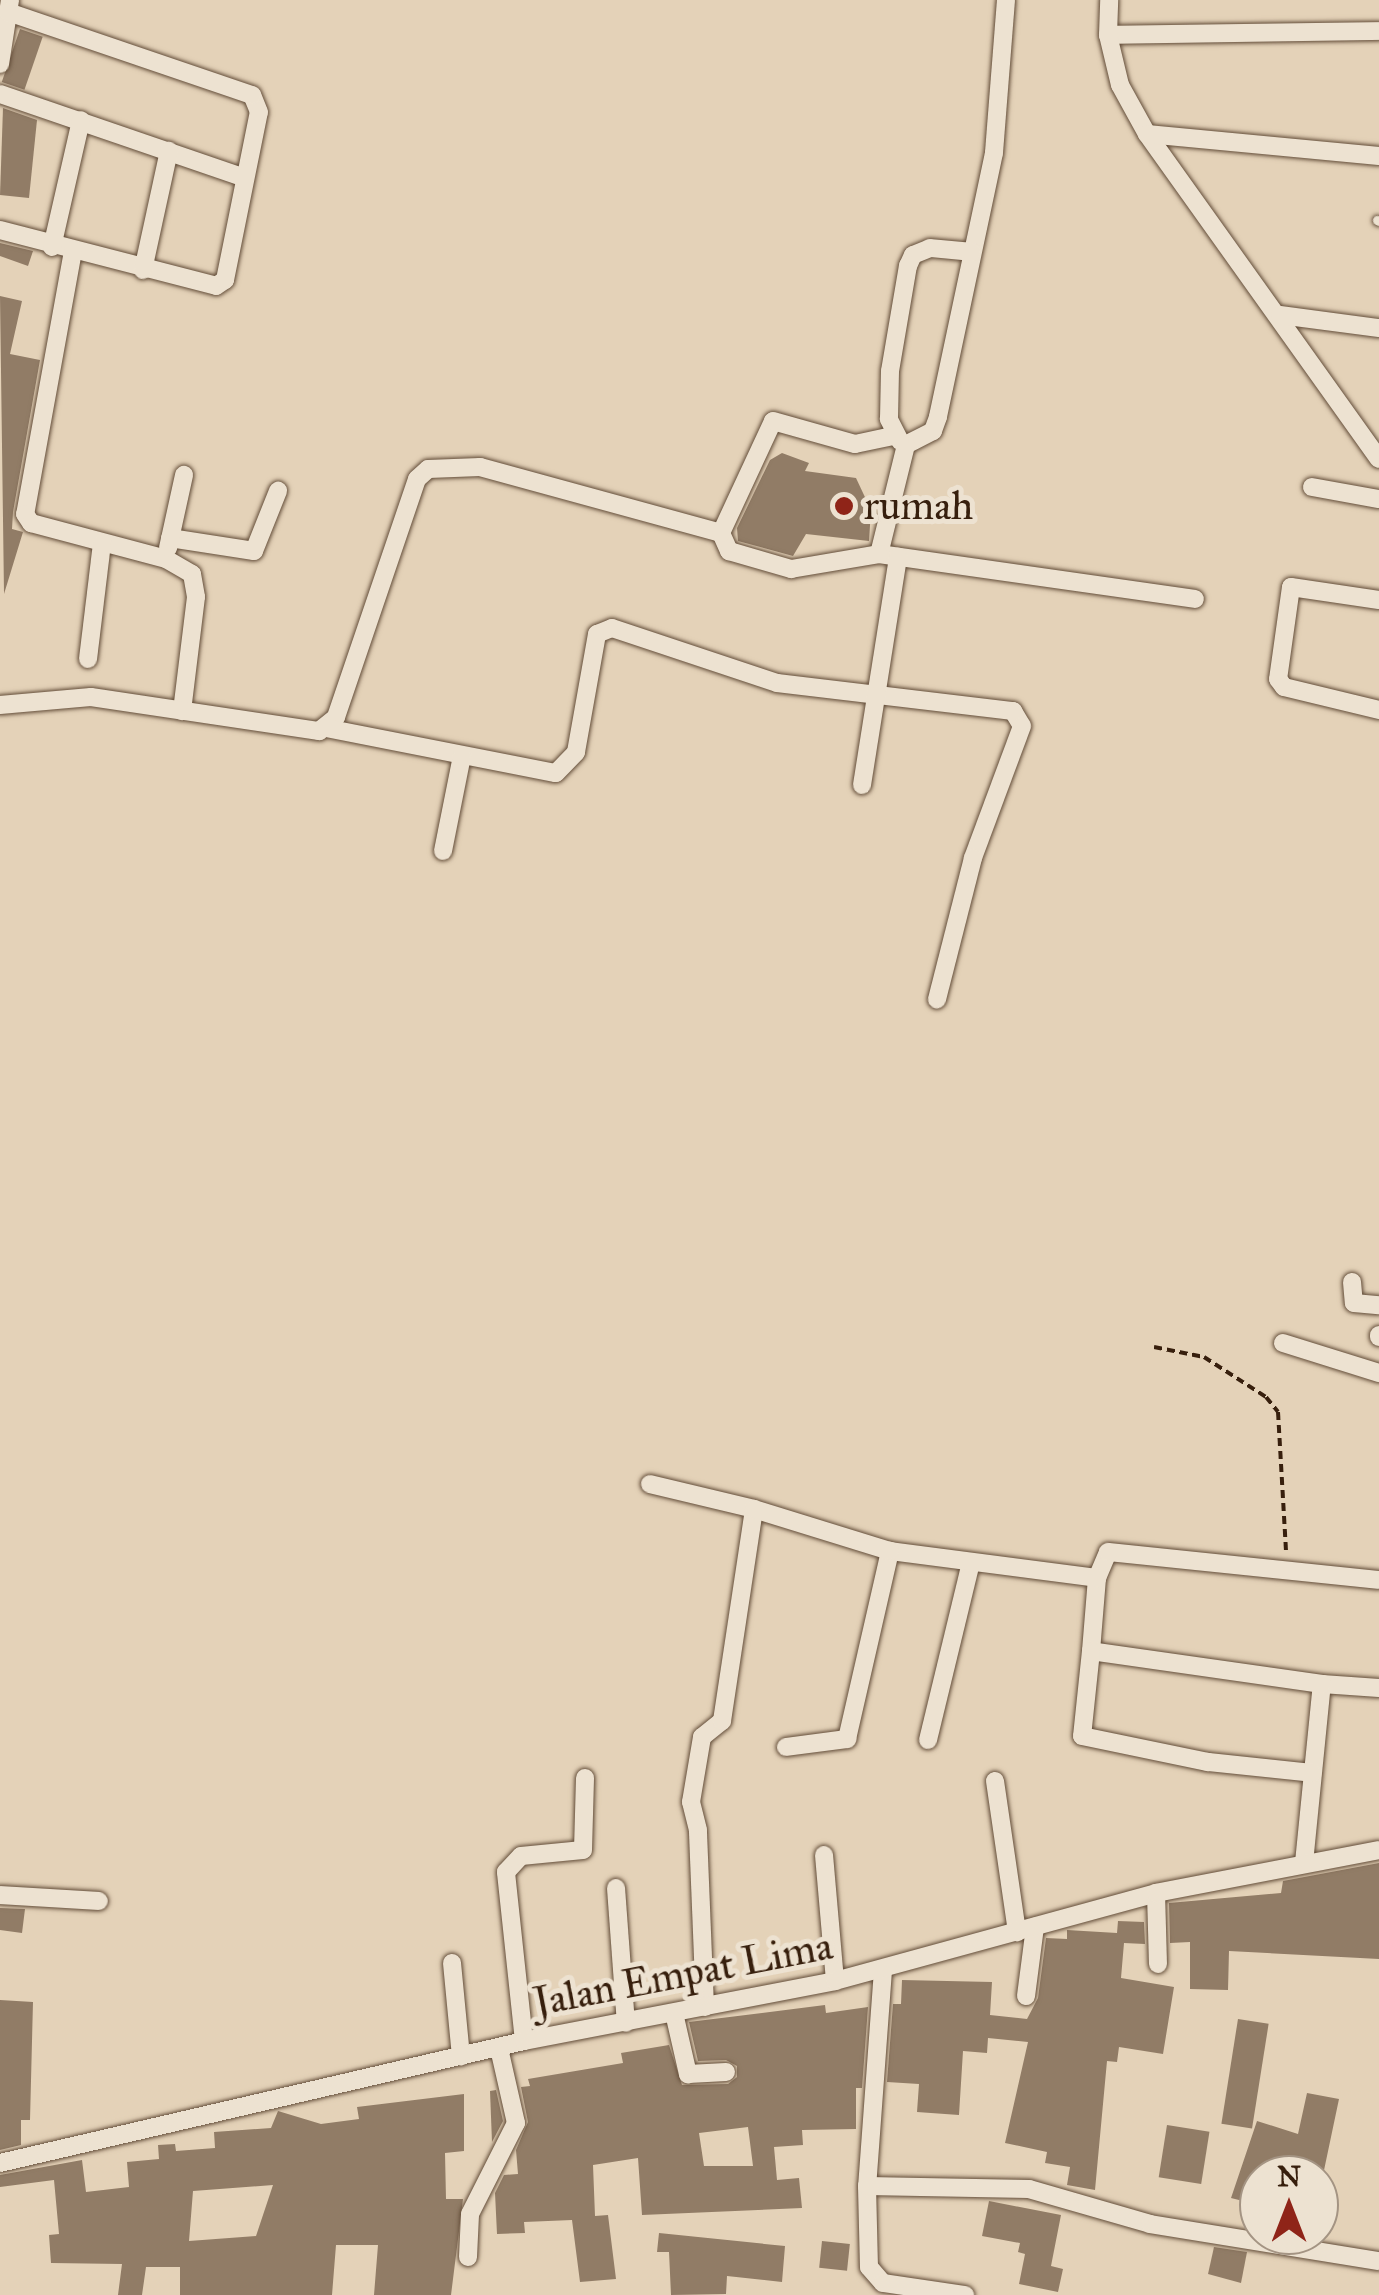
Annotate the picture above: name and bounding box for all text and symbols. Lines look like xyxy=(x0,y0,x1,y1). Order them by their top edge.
place label: rumah xyxy=(864,482,973,530)
marker: rumah xyxy=(833,495,855,517)
street label: Jalan Empat Lima xyxy=(530,1922,836,2026)
north arrow xyxy=(1239,2155,1339,2255)
text: N xyxy=(1277,2159,1301,2194)

